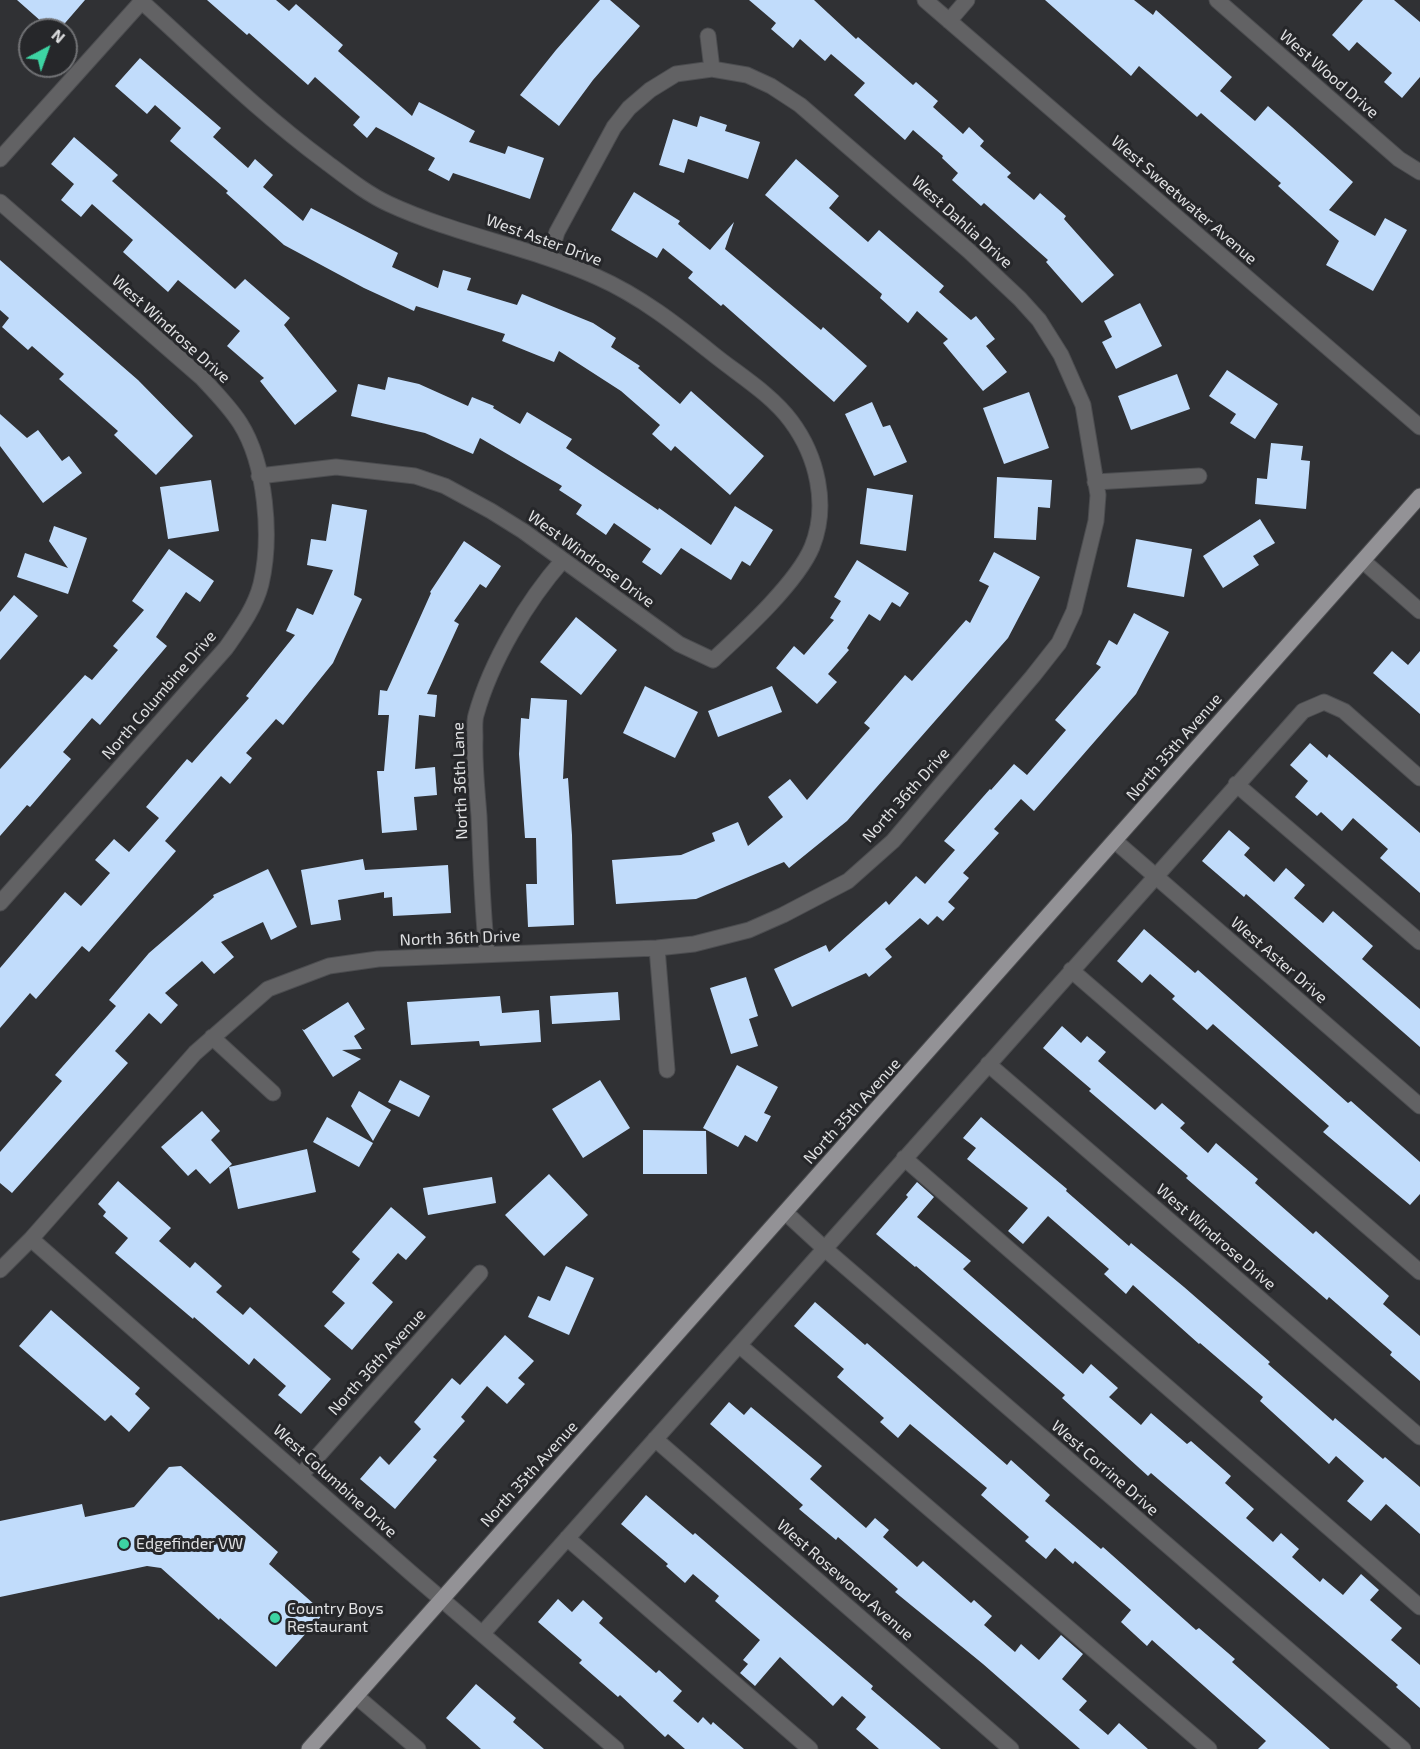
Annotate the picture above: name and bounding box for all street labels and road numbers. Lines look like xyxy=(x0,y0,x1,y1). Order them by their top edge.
street label: West Wood Drive xyxy=(1276,26,1382,122)
street label: West Sweetwater Avenue xyxy=(1107,131,1261,269)
street label: West Dahlia Drive xyxy=(908,172,1016,272)
street label: West Aster Drive xyxy=(483,210,605,270)
street label: West Windrose Drive xyxy=(108,271,234,387)
street label: West Windrose Drive xyxy=(524,506,658,612)
street label: North Columbine Drive xyxy=(98,627,220,763)
street label: North 35th Avenue xyxy=(1122,689,1226,805)
street label: North 36th Lane xyxy=(448,722,472,840)
street label: North 36th Drive xyxy=(858,744,954,846)
street label: West Aster Drive xyxy=(1227,913,1331,1007)
street label: North 36th Drive xyxy=(399,926,521,950)
street label: North 35th Avenue xyxy=(799,1054,905,1168)
street label: West Windrose Drive xyxy=(1152,1180,1280,1294)
street label: North 36th Avenue xyxy=(324,1305,430,1419)
street label: West Corrine Drive xyxy=(1047,1416,1163,1520)
street label: North 35th Avenue xyxy=(476,1417,582,1531)
street label: West Columbine Drive xyxy=(269,1420,401,1542)
street label: West Rosewood Avenue xyxy=(773,1515,917,1645)

